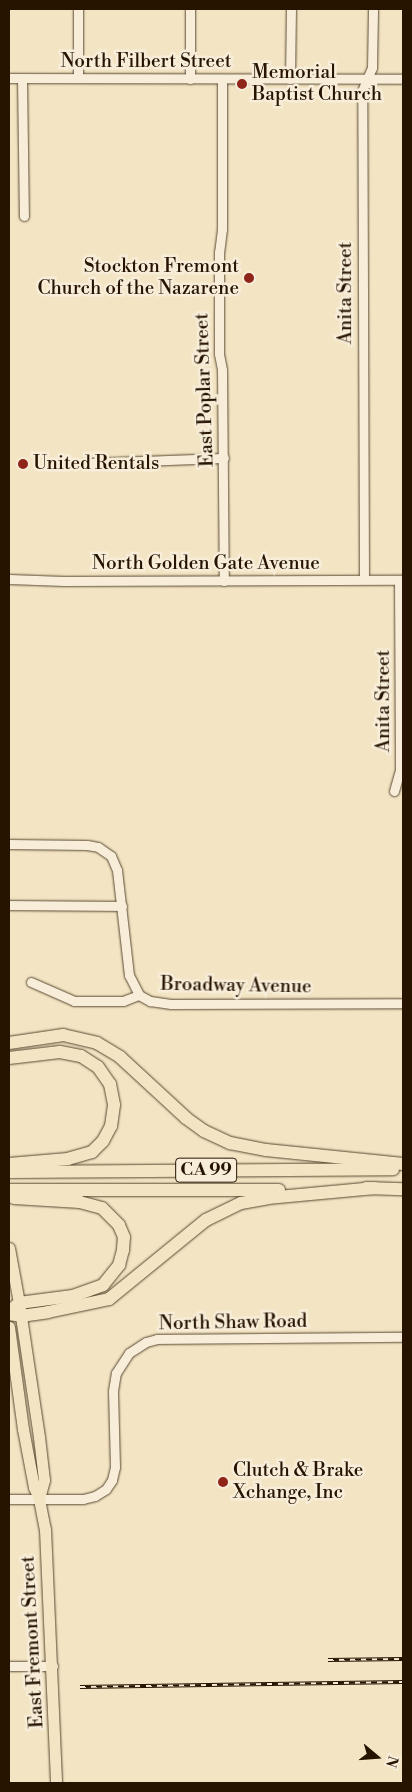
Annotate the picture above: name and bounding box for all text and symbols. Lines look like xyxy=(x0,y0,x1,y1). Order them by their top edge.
street label: North Filbert Street xyxy=(60,51,232,73)
place label: Memorial Baptist Church xyxy=(252,62,382,106)
marker: Memorial Baptist Church xyxy=(236,78,248,90)
street label: Anita Street xyxy=(335,242,357,344)
place label: Stockton Fremont Church of the Nazarene xyxy=(37,256,239,300)
marker: Stockton Fremont Church of the Nazarene xyxy=(243,272,255,284)
street label: East Poplar Street xyxy=(191,313,219,467)
place label: United Rentals xyxy=(33,453,159,475)
marker: United Rentals xyxy=(17,458,29,470)
street label: North Golden Gate Avenue xyxy=(92,553,320,575)
street label: Anita Street xyxy=(373,650,395,752)
street label: Broadway Avenue xyxy=(160,973,312,999)
road number: CA 99 xyxy=(175,1154,237,1186)
street label: North Shaw Road xyxy=(159,1310,307,1336)
place label: Clutch & Brake Xchange, Inc xyxy=(233,1460,363,1504)
marker: Clutch & Brake Xchange, Inc xyxy=(217,1476,229,1488)
street label: East Fremont Street xyxy=(17,1555,49,1729)
north arrow xyxy=(352,1732,402,1782)
text: N xyxy=(381,1754,402,1770)

